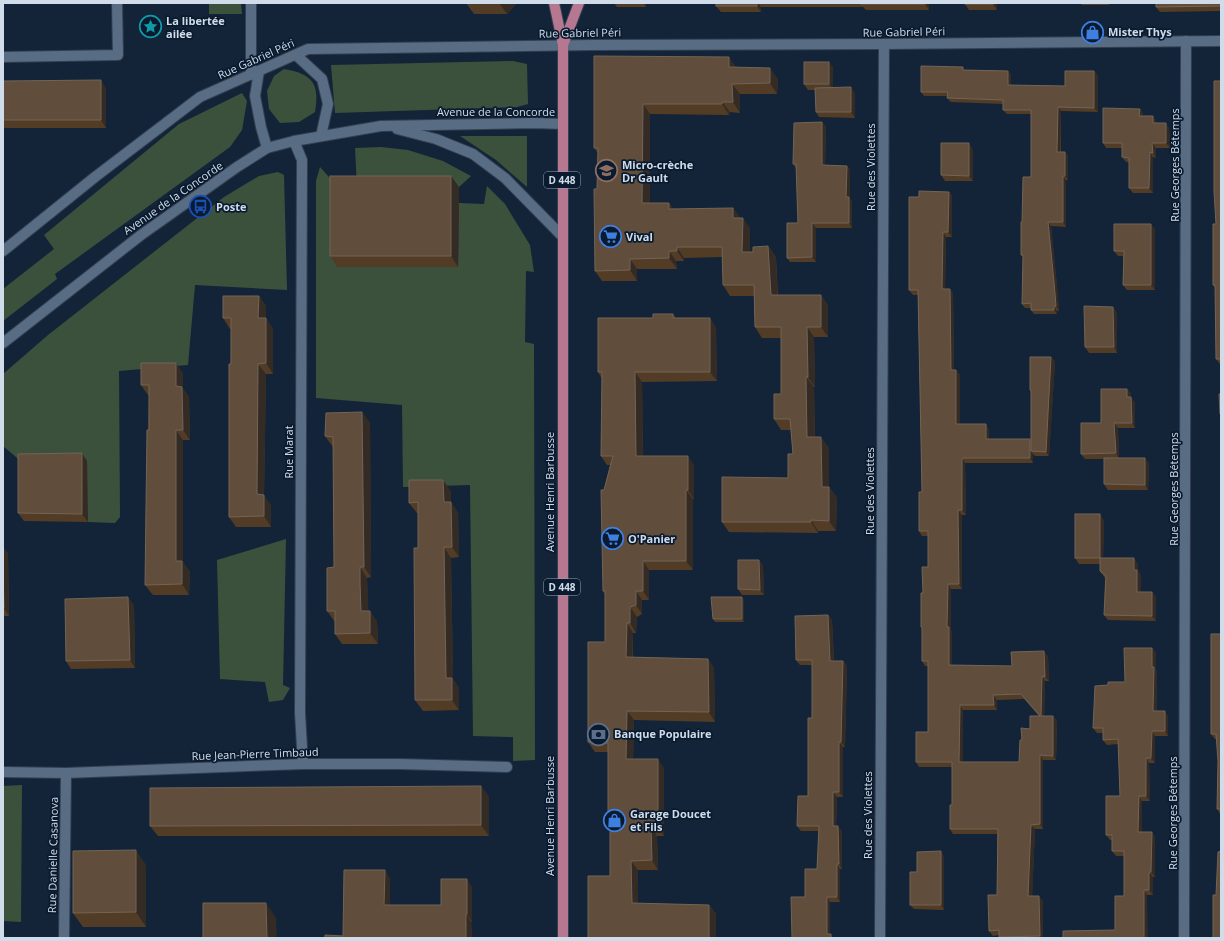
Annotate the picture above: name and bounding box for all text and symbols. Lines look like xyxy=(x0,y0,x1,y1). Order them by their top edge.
place label: La libertée ailée xyxy=(166,13,225,41)
place icon: La libertée ailée xyxy=(137,14,163,40)
shop icon: Mister Thys xyxy=(1079,19,1105,45)
street label: Rue Gabriel Péri xyxy=(863,23,945,40)
street label: Rue Gabriel Péri xyxy=(539,24,621,41)
place label: Mister Thys xyxy=(1108,24,1172,39)
street label: Rue Gabriel Péri xyxy=(215,35,297,82)
street label: Avenue de la Concorde xyxy=(437,104,555,119)
street label: Rue Georges Bétemps xyxy=(1167,108,1182,222)
street label: Rue des Violettes xyxy=(863,123,878,211)
place label: Micro-crèche Dr Gault xyxy=(622,157,694,185)
street label: Avenue de la Concorde xyxy=(120,158,225,238)
school or university icon: Micro-crèche Dr Gault xyxy=(594,158,620,184)
road number: D 448 xyxy=(544,172,580,188)
bus stop icon: Poste xyxy=(188,194,214,220)
place label: Poste xyxy=(216,199,247,214)
supermarket icon: Vival xyxy=(597,224,623,250)
place label: Vival xyxy=(626,229,653,244)
street label: Rue Marat xyxy=(281,425,296,479)
street label: Avenue Henri Barbusse xyxy=(542,432,557,552)
street label: Rue Georges Bétemps xyxy=(1166,432,1181,546)
street label: Rue des Violettes xyxy=(862,447,877,535)
supermarket icon: O'Panier xyxy=(600,526,626,552)
place label: O'Panier xyxy=(628,531,675,546)
road number: D 448 xyxy=(544,579,580,595)
bank icon: Banque Populaire xyxy=(585,721,611,747)
place label: Banque Populaire xyxy=(614,726,712,741)
street label: Rue Jean-Pierre Timbaud xyxy=(191,744,319,763)
street label: Avenue Henri Barbusse xyxy=(542,756,557,876)
street label: Rue Georges Bétemps xyxy=(1165,756,1180,870)
street label: Rue des Violettes xyxy=(860,771,875,859)
street label: Rue Danielle Casanova xyxy=(44,797,61,913)
place label: Garage Doucet et Fils xyxy=(630,806,711,834)
shop icon: Garage Doucet et Fils xyxy=(601,807,627,833)

